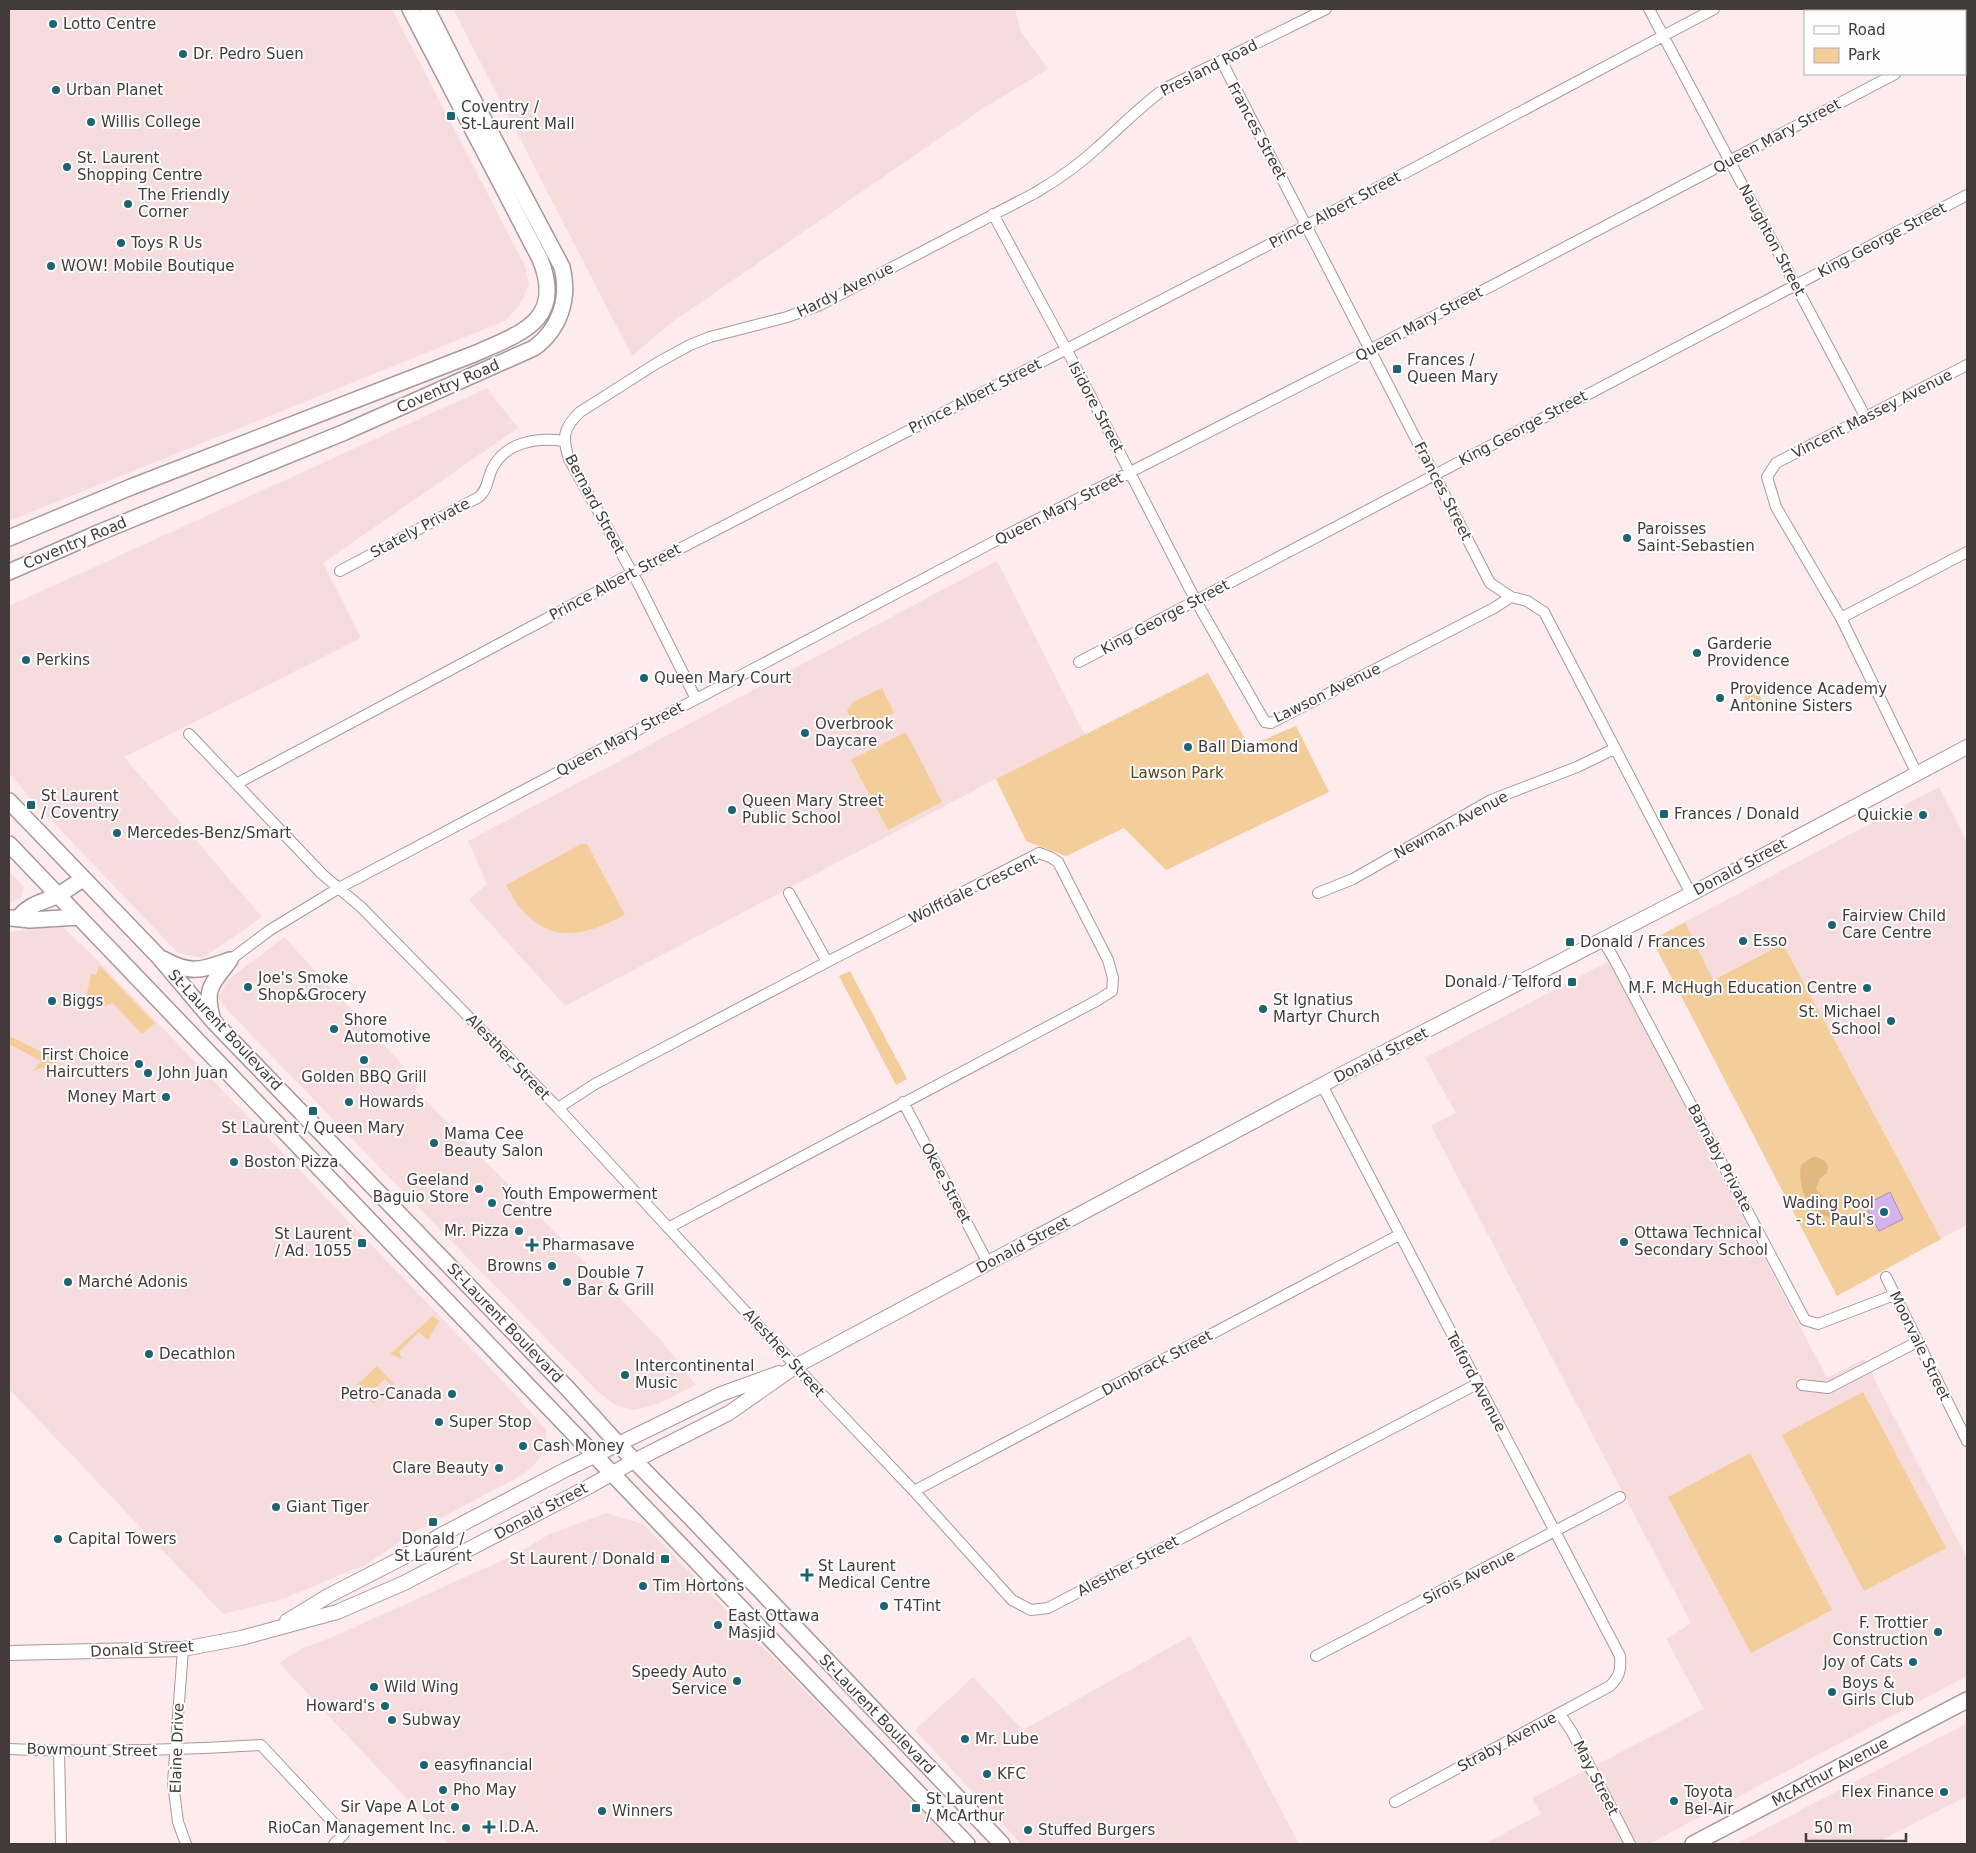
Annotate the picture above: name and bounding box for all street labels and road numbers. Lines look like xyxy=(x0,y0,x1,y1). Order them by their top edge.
street label: Presland Road xyxy=(1157,36,1261,100)
street label: Frances Street xyxy=(1224,79,1290,183)
street label: Queen Mary Street xyxy=(1710,95,1844,177)
street label: Prince Albert Street xyxy=(1266,168,1404,252)
street label: Naughton Street xyxy=(1735,181,1809,299)
street label: King George Street xyxy=(1815,198,1949,281)
street label: Hardy Avenue xyxy=(794,259,896,321)
street label: Queen Mary Street xyxy=(1352,283,1486,365)
street label: Coventry Road xyxy=(394,355,502,417)
street label: Prince Albert Street xyxy=(906,355,1044,437)
street label: Isidore Street xyxy=(1064,358,1128,456)
street label: Vincent Massey Avenue xyxy=(1789,366,1955,462)
street label: King George Street xyxy=(1456,386,1590,469)
street label: Frances Street xyxy=(1410,439,1476,543)
street label: Bernard Street xyxy=(561,451,629,557)
street label: Queen Mary Street xyxy=(992,469,1126,549)
street label: Stately Private xyxy=(367,494,473,562)
street label: Coventry Road xyxy=(21,513,129,573)
street label: Prince Albert Street xyxy=(546,540,684,624)
street label: King George Street xyxy=(1098,575,1232,658)
street label: Lawson Avenue xyxy=(1271,659,1383,727)
street label: Queen Mary Street xyxy=(553,698,687,780)
street label: Newman Avenue xyxy=(1391,787,1511,863)
street label: Donald Street xyxy=(1690,835,1790,899)
street label: Wolffdale Crescent xyxy=(906,850,1040,928)
street label: St-Laurent Boulevard xyxy=(164,966,286,1094)
street label: Alesther Street xyxy=(462,1010,554,1104)
street label: Donald Street xyxy=(1331,1023,1431,1087)
street label: Barnaby Private xyxy=(1684,1101,1756,1215)
street label: Okee Street xyxy=(917,1140,975,1227)
street label: Donald Street xyxy=(973,1213,1073,1277)
street label: St-Laurent Boulevard xyxy=(443,1260,567,1386)
street label: Moorvale Street xyxy=(1886,1288,1954,1404)
street label: Alesther Street xyxy=(740,1305,828,1401)
street label: Dunbrack Street xyxy=(1099,1326,1216,1400)
street label: Telford Avenue xyxy=(1442,1328,1510,1435)
street label: Donald Street xyxy=(491,1479,591,1543)
street label: Alesther Street xyxy=(1074,1532,1182,1600)
street label: Sirois Avenue xyxy=(1420,1546,1518,1608)
street label: Donald Street xyxy=(90,1637,194,1661)
street label: St-Laurent Boulevard xyxy=(815,1651,939,1777)
street label: Elaine Drive xyxy=(166,1702,188,1794)
street label: Straby Avenue xyxy=(1454,1708,1560,1776)
street label: McArthur Avenue xyxy=(1769,1734,1891,1810)
street label: May Street xyxy=(1570,1738,1623,1818)
street label: Bowmount Street xyxy=(26,1740,158,1760)

